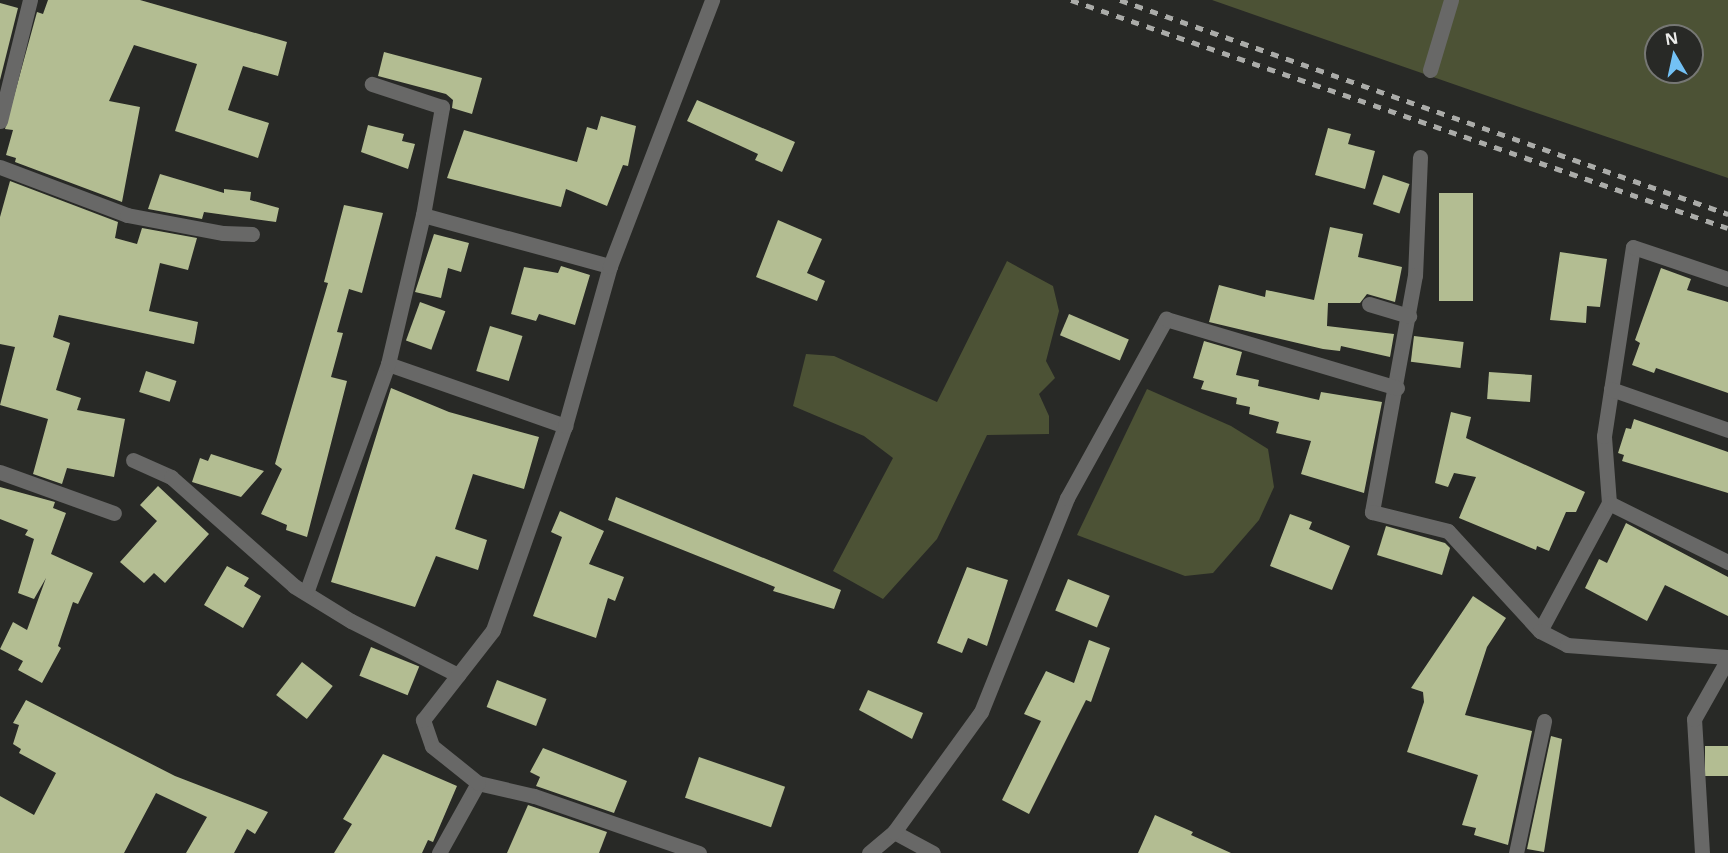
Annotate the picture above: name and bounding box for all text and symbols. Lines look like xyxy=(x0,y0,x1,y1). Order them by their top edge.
north arrow xyxy=(1644,24,1704,84)
text: N xyxy=(1663,26,1680,50)

